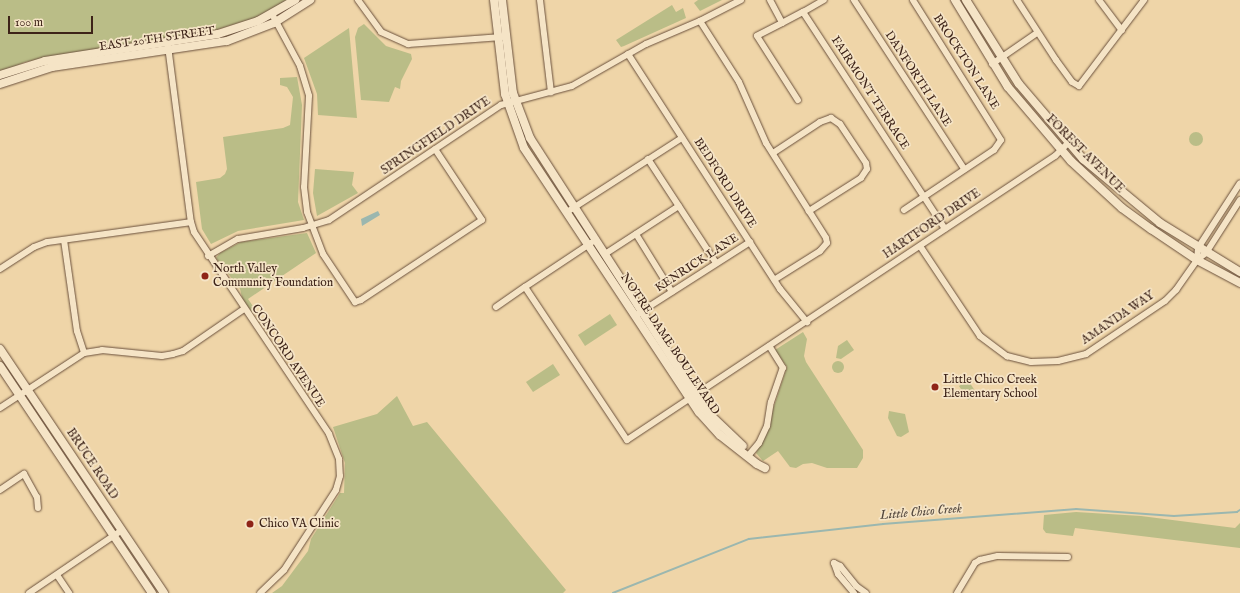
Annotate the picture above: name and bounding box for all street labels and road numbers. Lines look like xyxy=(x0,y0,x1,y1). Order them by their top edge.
street label: BROCKTON LANE xyxy=(930,12,1002,112)
street label: EAST 20TH STREET xyxy=(98,24,216,54)
street label: DANFORTH LANE xyxy=(882,28,954,130)
street label: FAIRMONT TERRACE xyxy=(828,34,912,152)
street label: SPRINGFIELD DRIVE xyxy=(379,94,493,178)
street label: FOREST AVENUE xyxy=(1043,112,1127,196)
street label: BEDFORD DRIVE xyxy=(691,135,759,231)
street label: HARTFORD DRIVE xyxy=(880,186,984,262)
street label: KENRICK LANE xyxy=(653,231,741,295)
street label: NOTRE DAME BOULEVARD xyxy=(617,271,723,417)
street label: AMANDA WAY xyxy=(1079,288,1157,348)
street label: CONCORD AVENUE xyxy=(248,302,328,410)
street label: BRUCE ROAD xyxy=(63,426,121,502)

